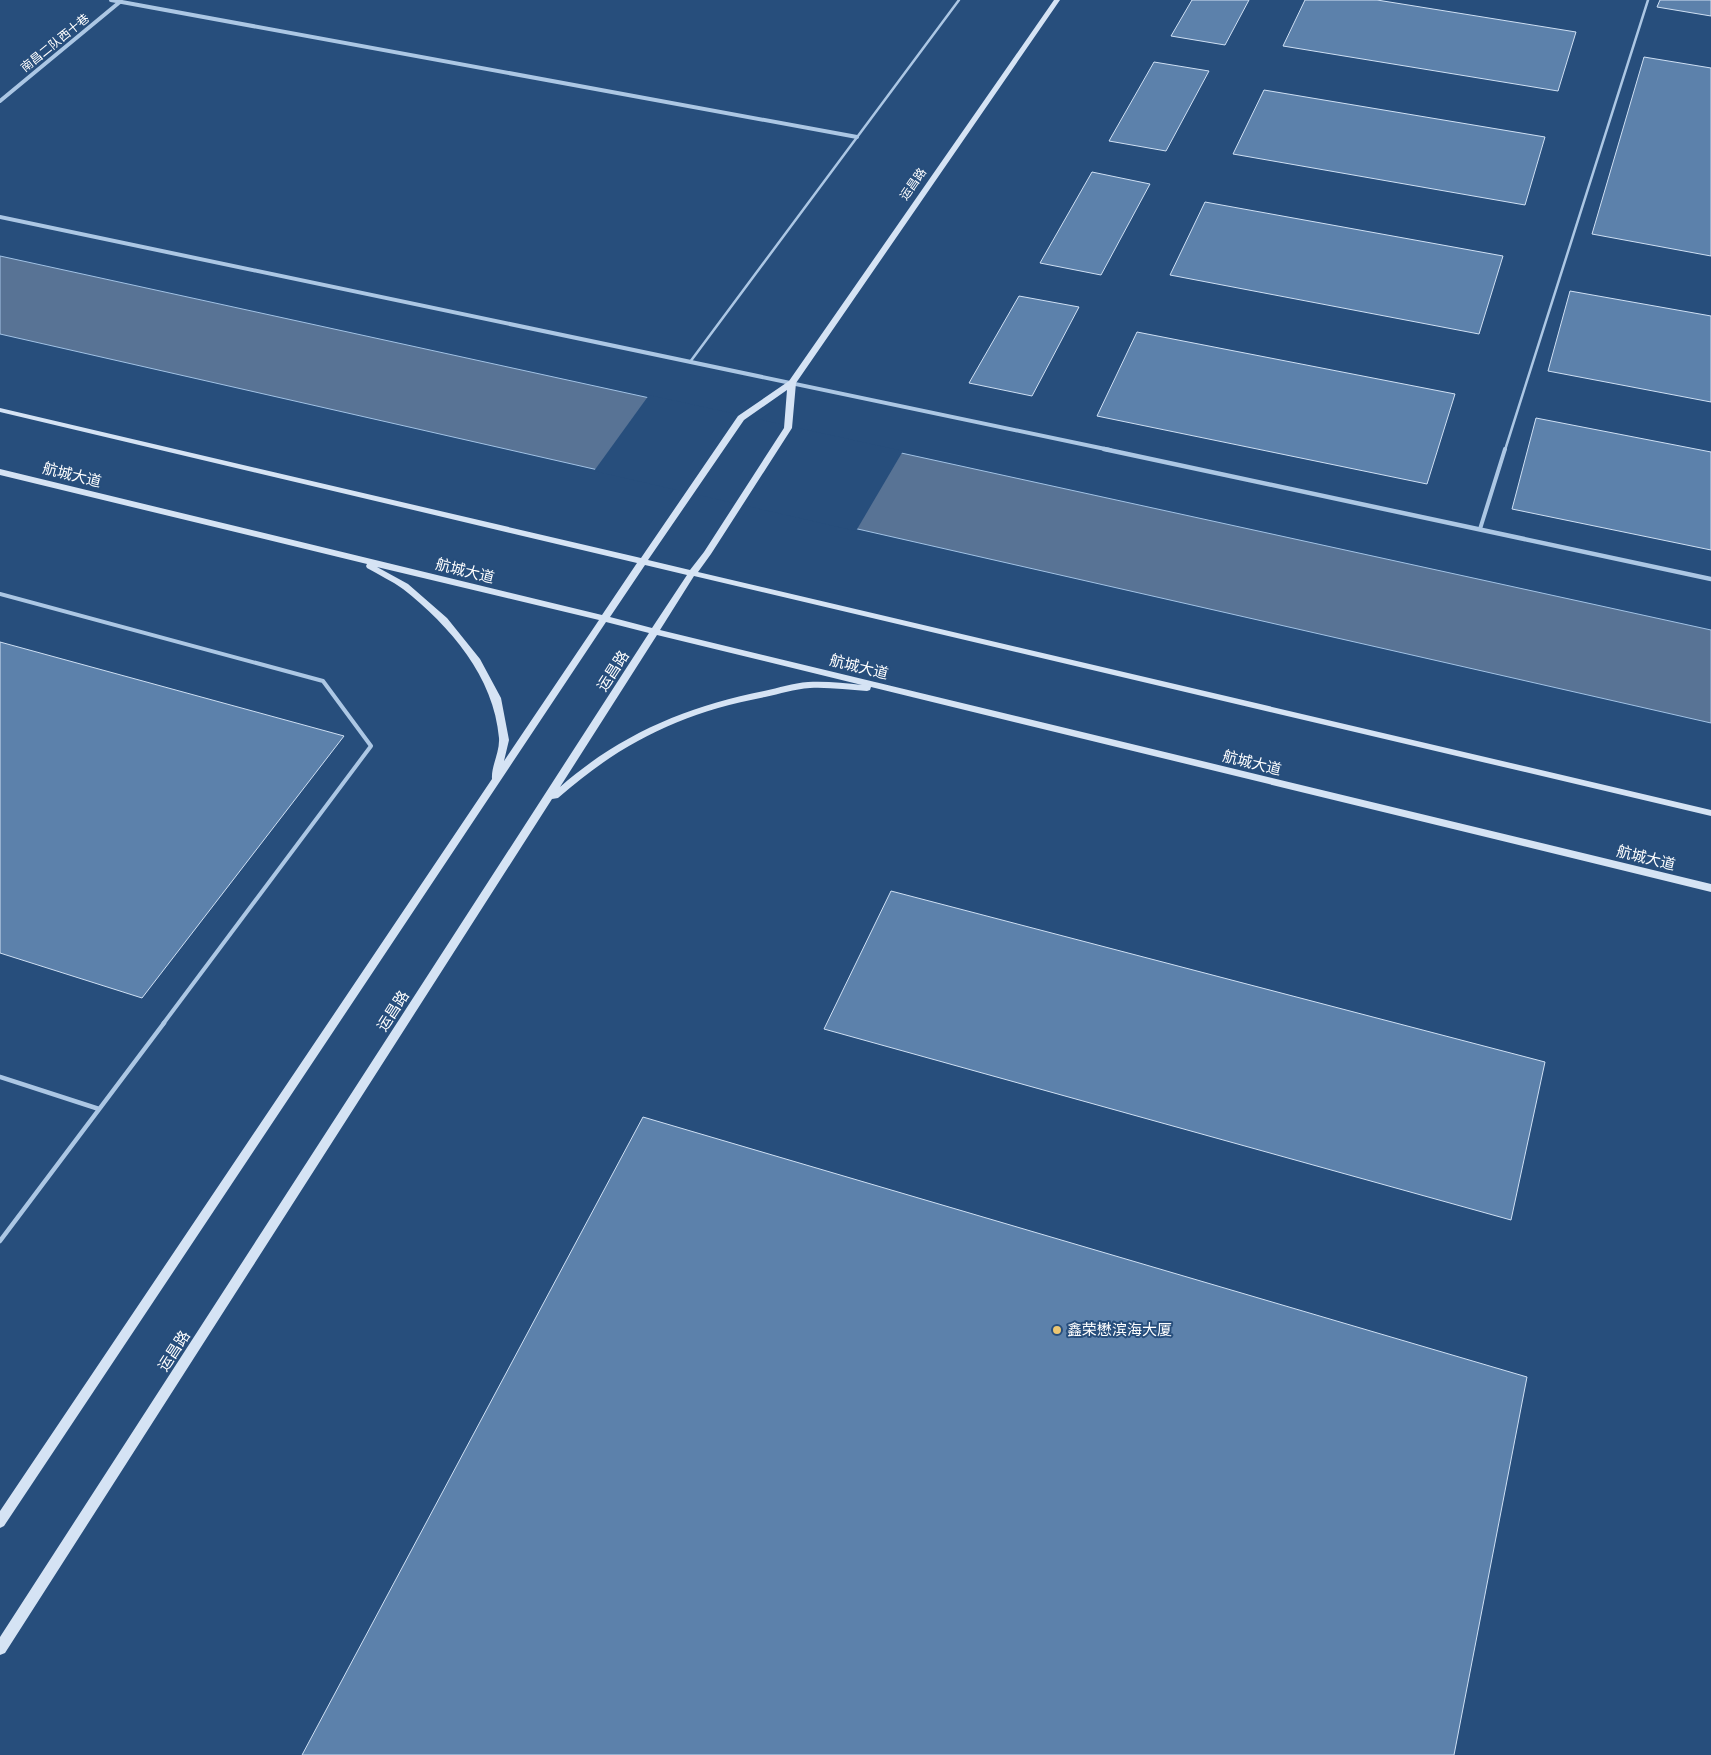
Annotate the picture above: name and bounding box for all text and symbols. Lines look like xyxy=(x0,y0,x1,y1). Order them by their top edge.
street label: 南昌二队西十巷 xyxy=(18,11,92,75)
street label: 运昌路 xyxy=(897,165,929,203)
street label: 航城大道 xyxy=(41,459,103,491)
street label: 航城大道 xyxy=(434,555,496,587)
street label: 运昌路 xyxy=(593,647,633,695)
street label: 航城大道 xyxy=(828,651,890,683)
street label: 航城大道 xyxy=(1221,747,1283,779)
street label: 航城大道 xyxy=(1615,842,1677,874)
street label: 运昌路 xyxy=(373,987,413,1035)
place label: 鑫荣懋滨海大厦 xyxy=(1067,1321,1172,1339)
marker: 鑫荣懋滨海大厦 xyxy=(1051,1324,1063,1336)
street label: 运昌路 xyxy=(154,1327,194,1375)

